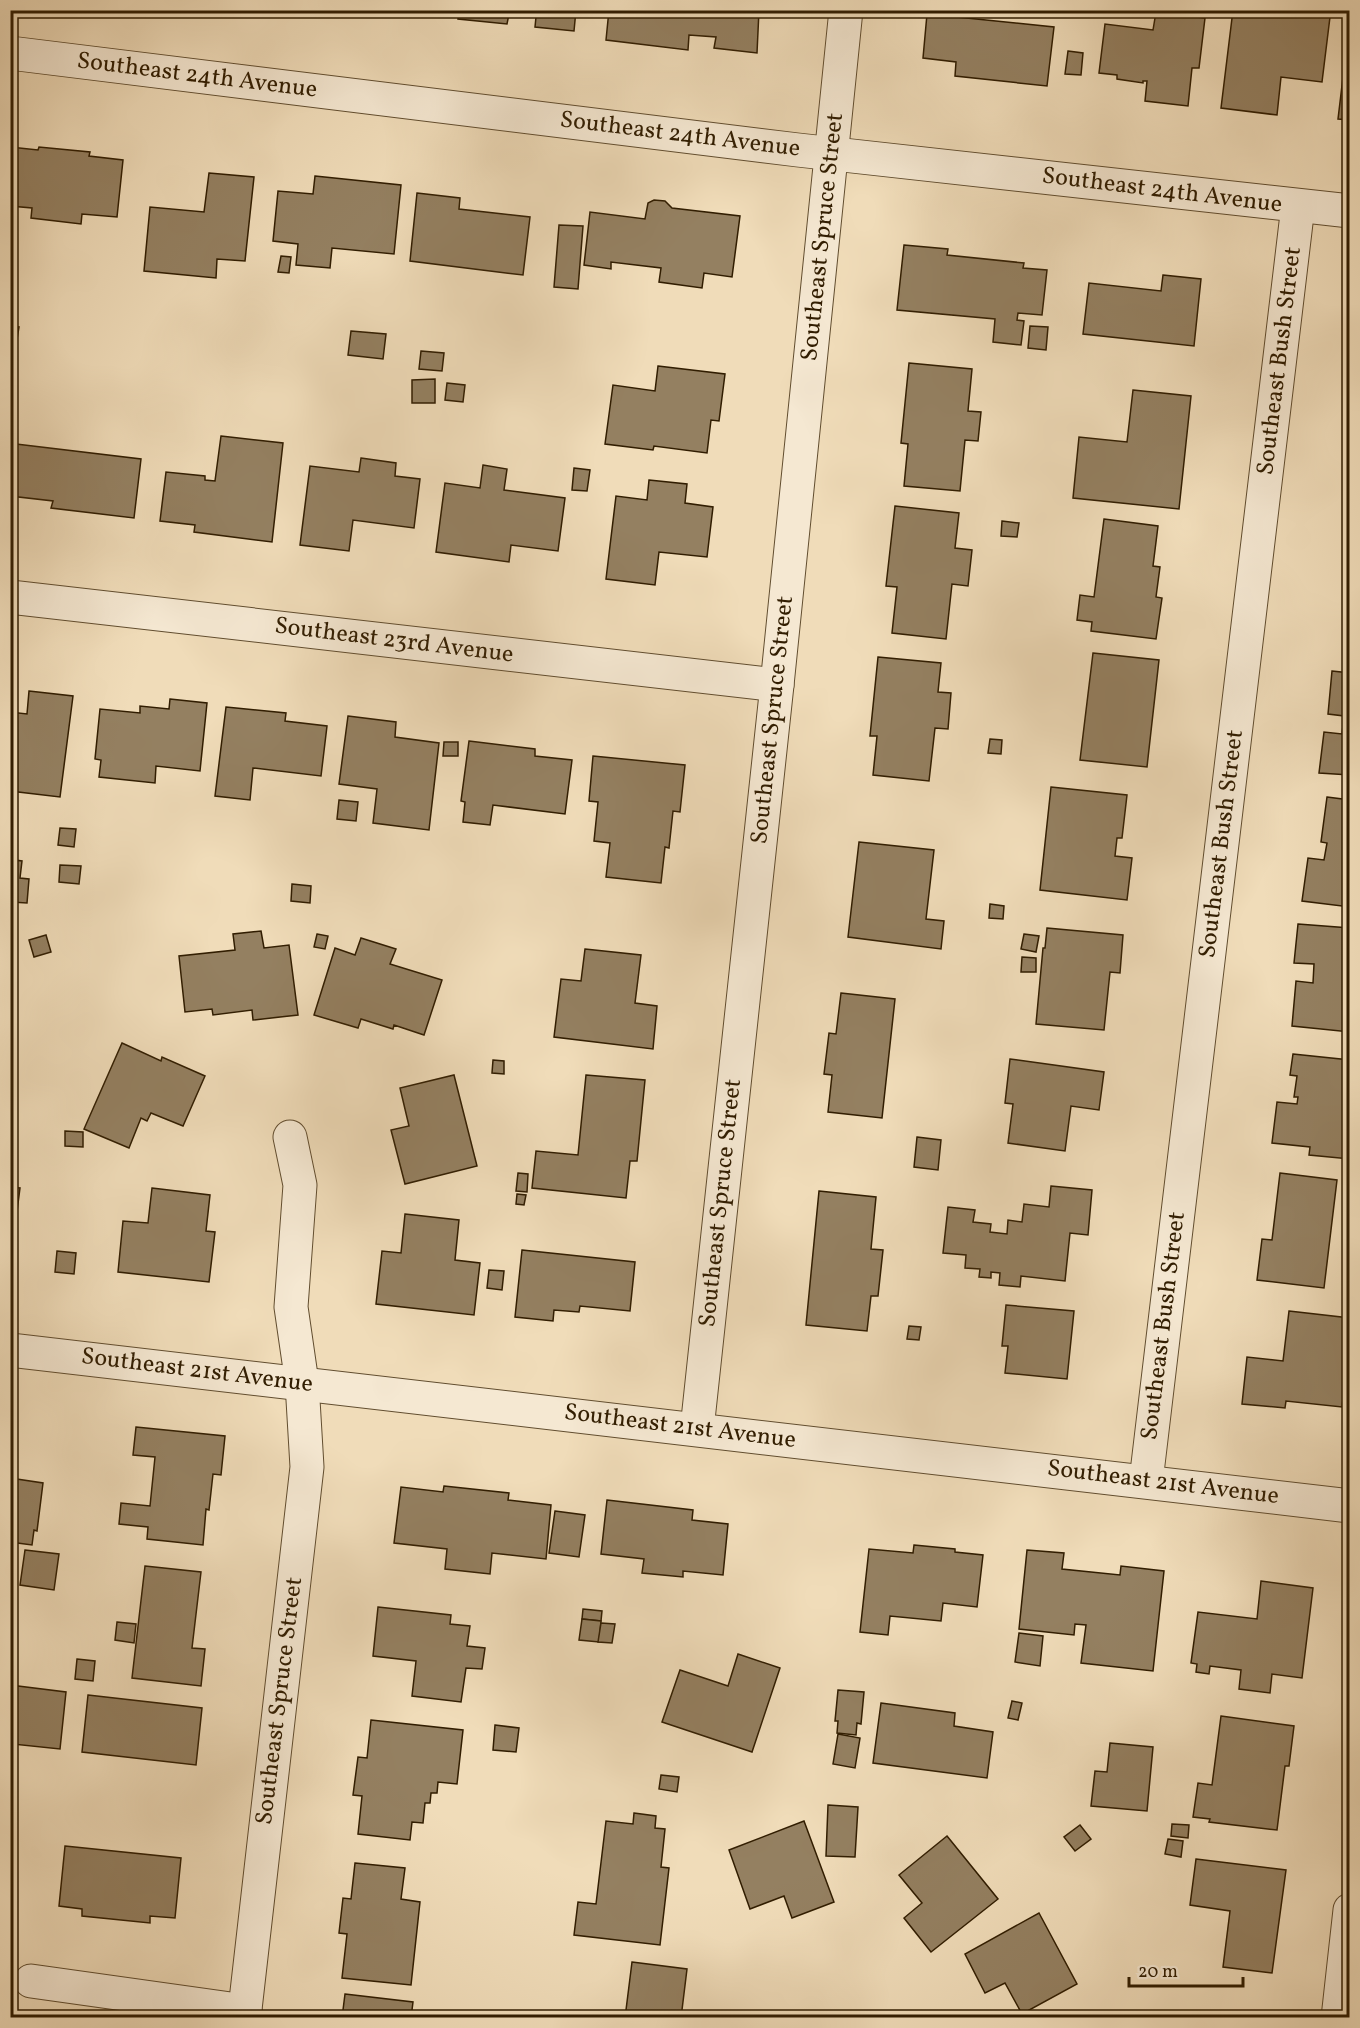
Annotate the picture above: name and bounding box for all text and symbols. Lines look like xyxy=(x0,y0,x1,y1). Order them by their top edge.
street label: Southeast 24th Avenue xyxy=(75,44,319,108)
street label: Southeast 24th Avenue xyxy=(558,103,802,167)
street label: Southeast Spruce Street xyxy=(793,111,853,363)
street label: Southeast 24th Avenue xyxy=(1040,159,1284,223)
street label: Southeast Bush Street xyxy=(1249,245,1311,477)
street label: Southeast Spruce Street xyxy=(743,594,803,846)
street label: Southeast 23rd Avenue xyxy=(273,609,515,673)
street label: Southeast Bush Street xyxy=(1191,728,1253,960)
street label: Southeast Spruce Street xyxy=(691,1077,751,1329)
street label: Southeast Bush Street xyxy=(1133,1210,1195,1442)
street label: Southeast 21st Avenue xyxy=(79,1340,315,1402)
street label: Southeast 21st Avenue xyxy=(562,1396,798,1458)
street label: Southeast 21st Avenue xyxy=(1045,1452,1281,1514)
street label: Southeast Spruce Street xyxy=(248,1575,312,1827)
scale bar xyxy=(1129,1950,1243,1988)
text: 20 m xyxy=(1138,1960,1178,1985)

